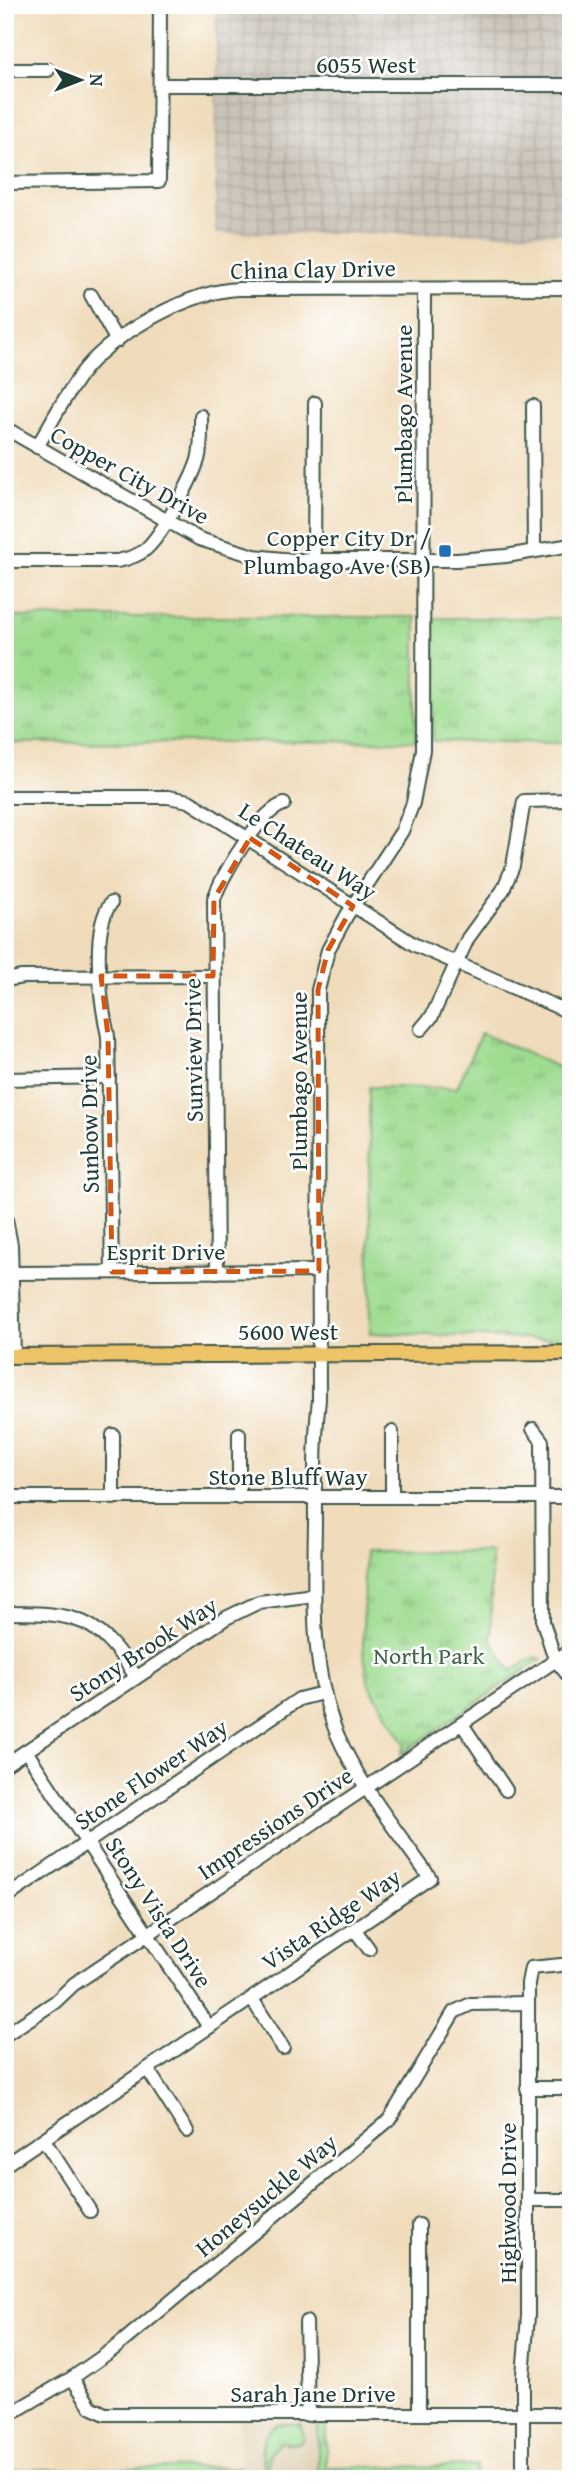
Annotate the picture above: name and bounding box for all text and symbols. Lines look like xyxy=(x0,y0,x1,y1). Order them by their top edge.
north arrow xyxy=(46,46,116,116)
street label: 6055 West xyxy=(316,47,417,82)
text: N xyxy=(83,74,111,87)
street label: China Clay Drive xyxy=(230,250,396,288)
street label: Plumbago Avenue xyxy=(386,324,421,504)
street label: Copper City Drive xyxy=(44,417,216,533)
place label: Copper City Dr / Plumbago Ave (SB) xyxy=(243,520,431,583)
marker: Copper City Dr / Plumbago Ave (SB) xyxy=(437,543,453,559)
street label: Le Chateau Way xyxy=(232,793,384,909)
street label: Sunview Drive xyxy=(174,978,212,1122)
street label: Plumbago Avenue xyxy=(281,991,316,1171)
street label: Sunbow Drive xyxy=(70,1054,108,1194)
street label: Esprit Drive xyxy=(107,1234,225,1269)
street label: 5600 West xyxy=(238,1314,339,1349)
street label: Stone Bluff Way xyxy=(208,1459,368,1494)
street label: Stony Brook Way xyxy=(62,1588,224,1710)
park label: North Park xyxy=(373,1638,486,1673)
street label: Stone Flower Way xyxy=(67,1710,235,1838)
street label: Impressions Drive xyxy=(190,1758,360,1888)
street label: Stony Vista Drive xyxy=(97,1829,221,1995)
street label: Vista Ridge Way xyxy=(254,1859,408,1979)
street label: Highwood Drive xyxy=(490,2122,525,2284)
street label: Honeysuckle Way xyxy=(187,2125,345,2265)
street label: Sarah Jane Drive xyxy=(230,2376,396,2411)

